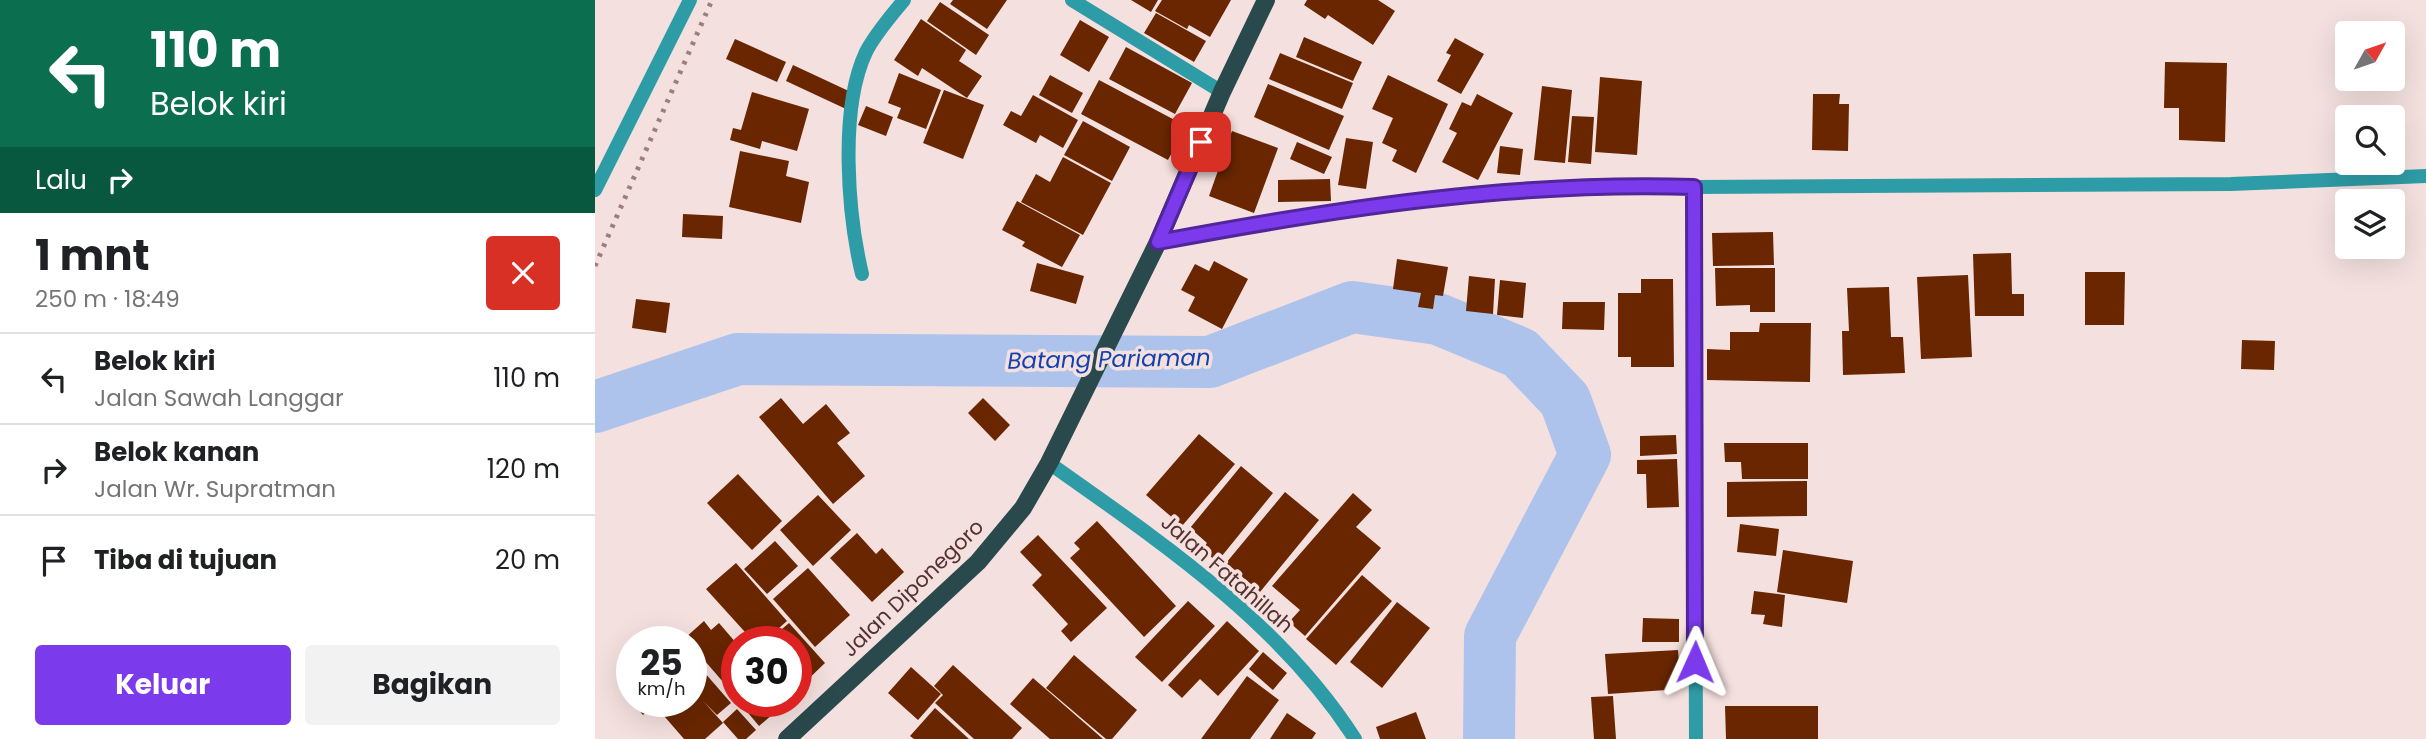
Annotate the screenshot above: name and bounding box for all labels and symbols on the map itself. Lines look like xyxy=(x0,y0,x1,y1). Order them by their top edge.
north arrow xyxy=(2335,21,2405,91)
pin xyxy=(1171,112,1231,172)
water label: Batang Pariaman xyxy=(1007,341,1211,377)
street label: Jalan Fatahillah xyxy=(1155,508,1300,639)
street label: Jalan Diponegoro xyxy=(835,512,990,663)
position arrow xyxy=(1658,625,1732,699)
speed limit sign: 30 xyxy=(721,626,812,717)

